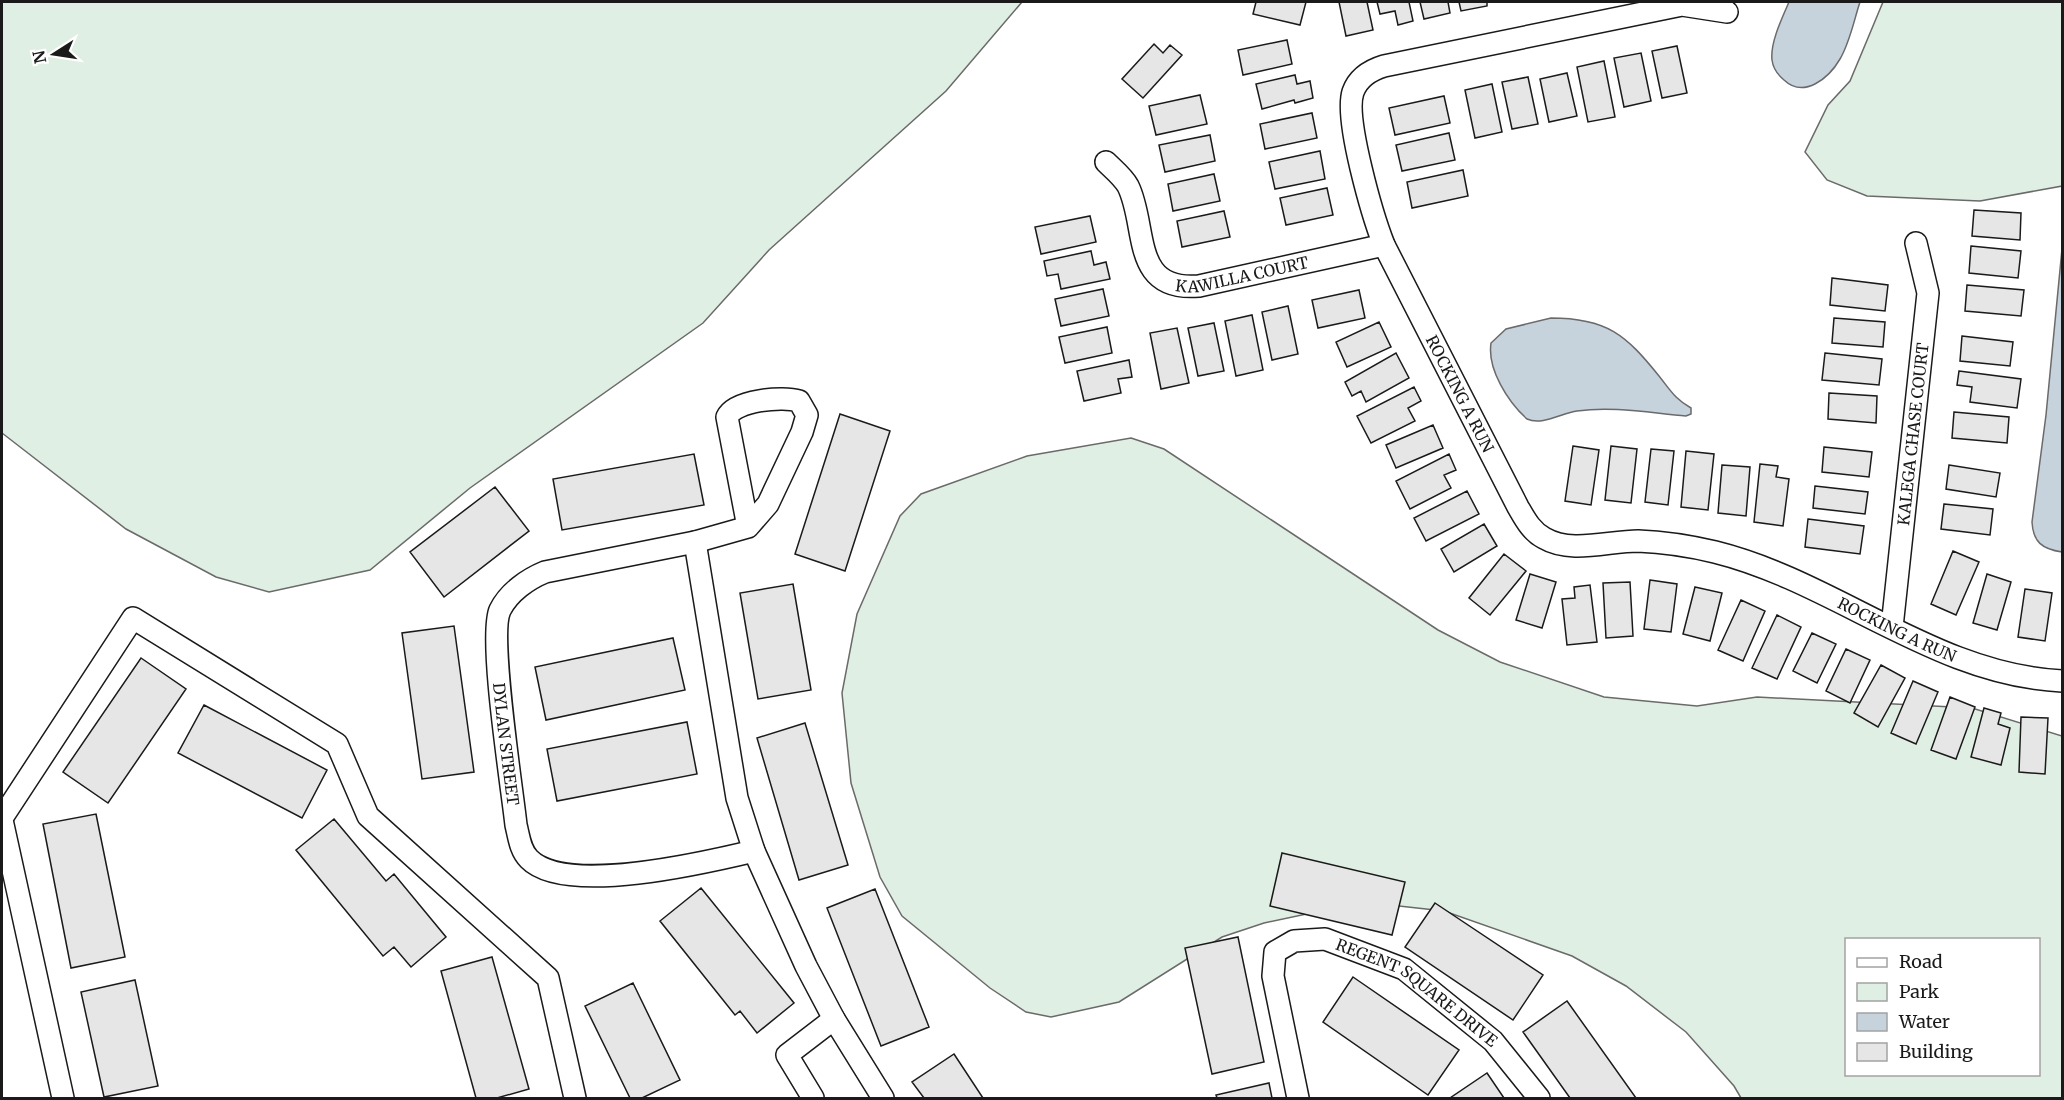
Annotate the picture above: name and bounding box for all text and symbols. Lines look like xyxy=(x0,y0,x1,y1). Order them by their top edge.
north arrow xyxy=(24,24,84,84)
text: N xyxy=(28,49,50,65)
street label: KAWILLA COURT xyxy=(1174,252,1310,297)
street label: ROCKING A RUN xyxy=(1422,332,1499,456)
street label: KALEGA CHASE COURT xyxy=(1893,342,1933,526)
street label: ROCKING A RUN xyxy=(1834,593,1960,666)
street label: DYLAN STREET xyxy=(489,682,524,807)
street label: REGENT SQUARE DRIVE xyxy=(1333,934,1502,1051)
legend xyxy=(1845,938,2040,1076)
text: Road xyxy=(1899,950,1943,973)
text: Park xyxy=(1899,980,1940,1003)
text: Water xyxy=(1898,1010,1950,1033)
text: Building xyxy=(1899,1040,1973,1063)

